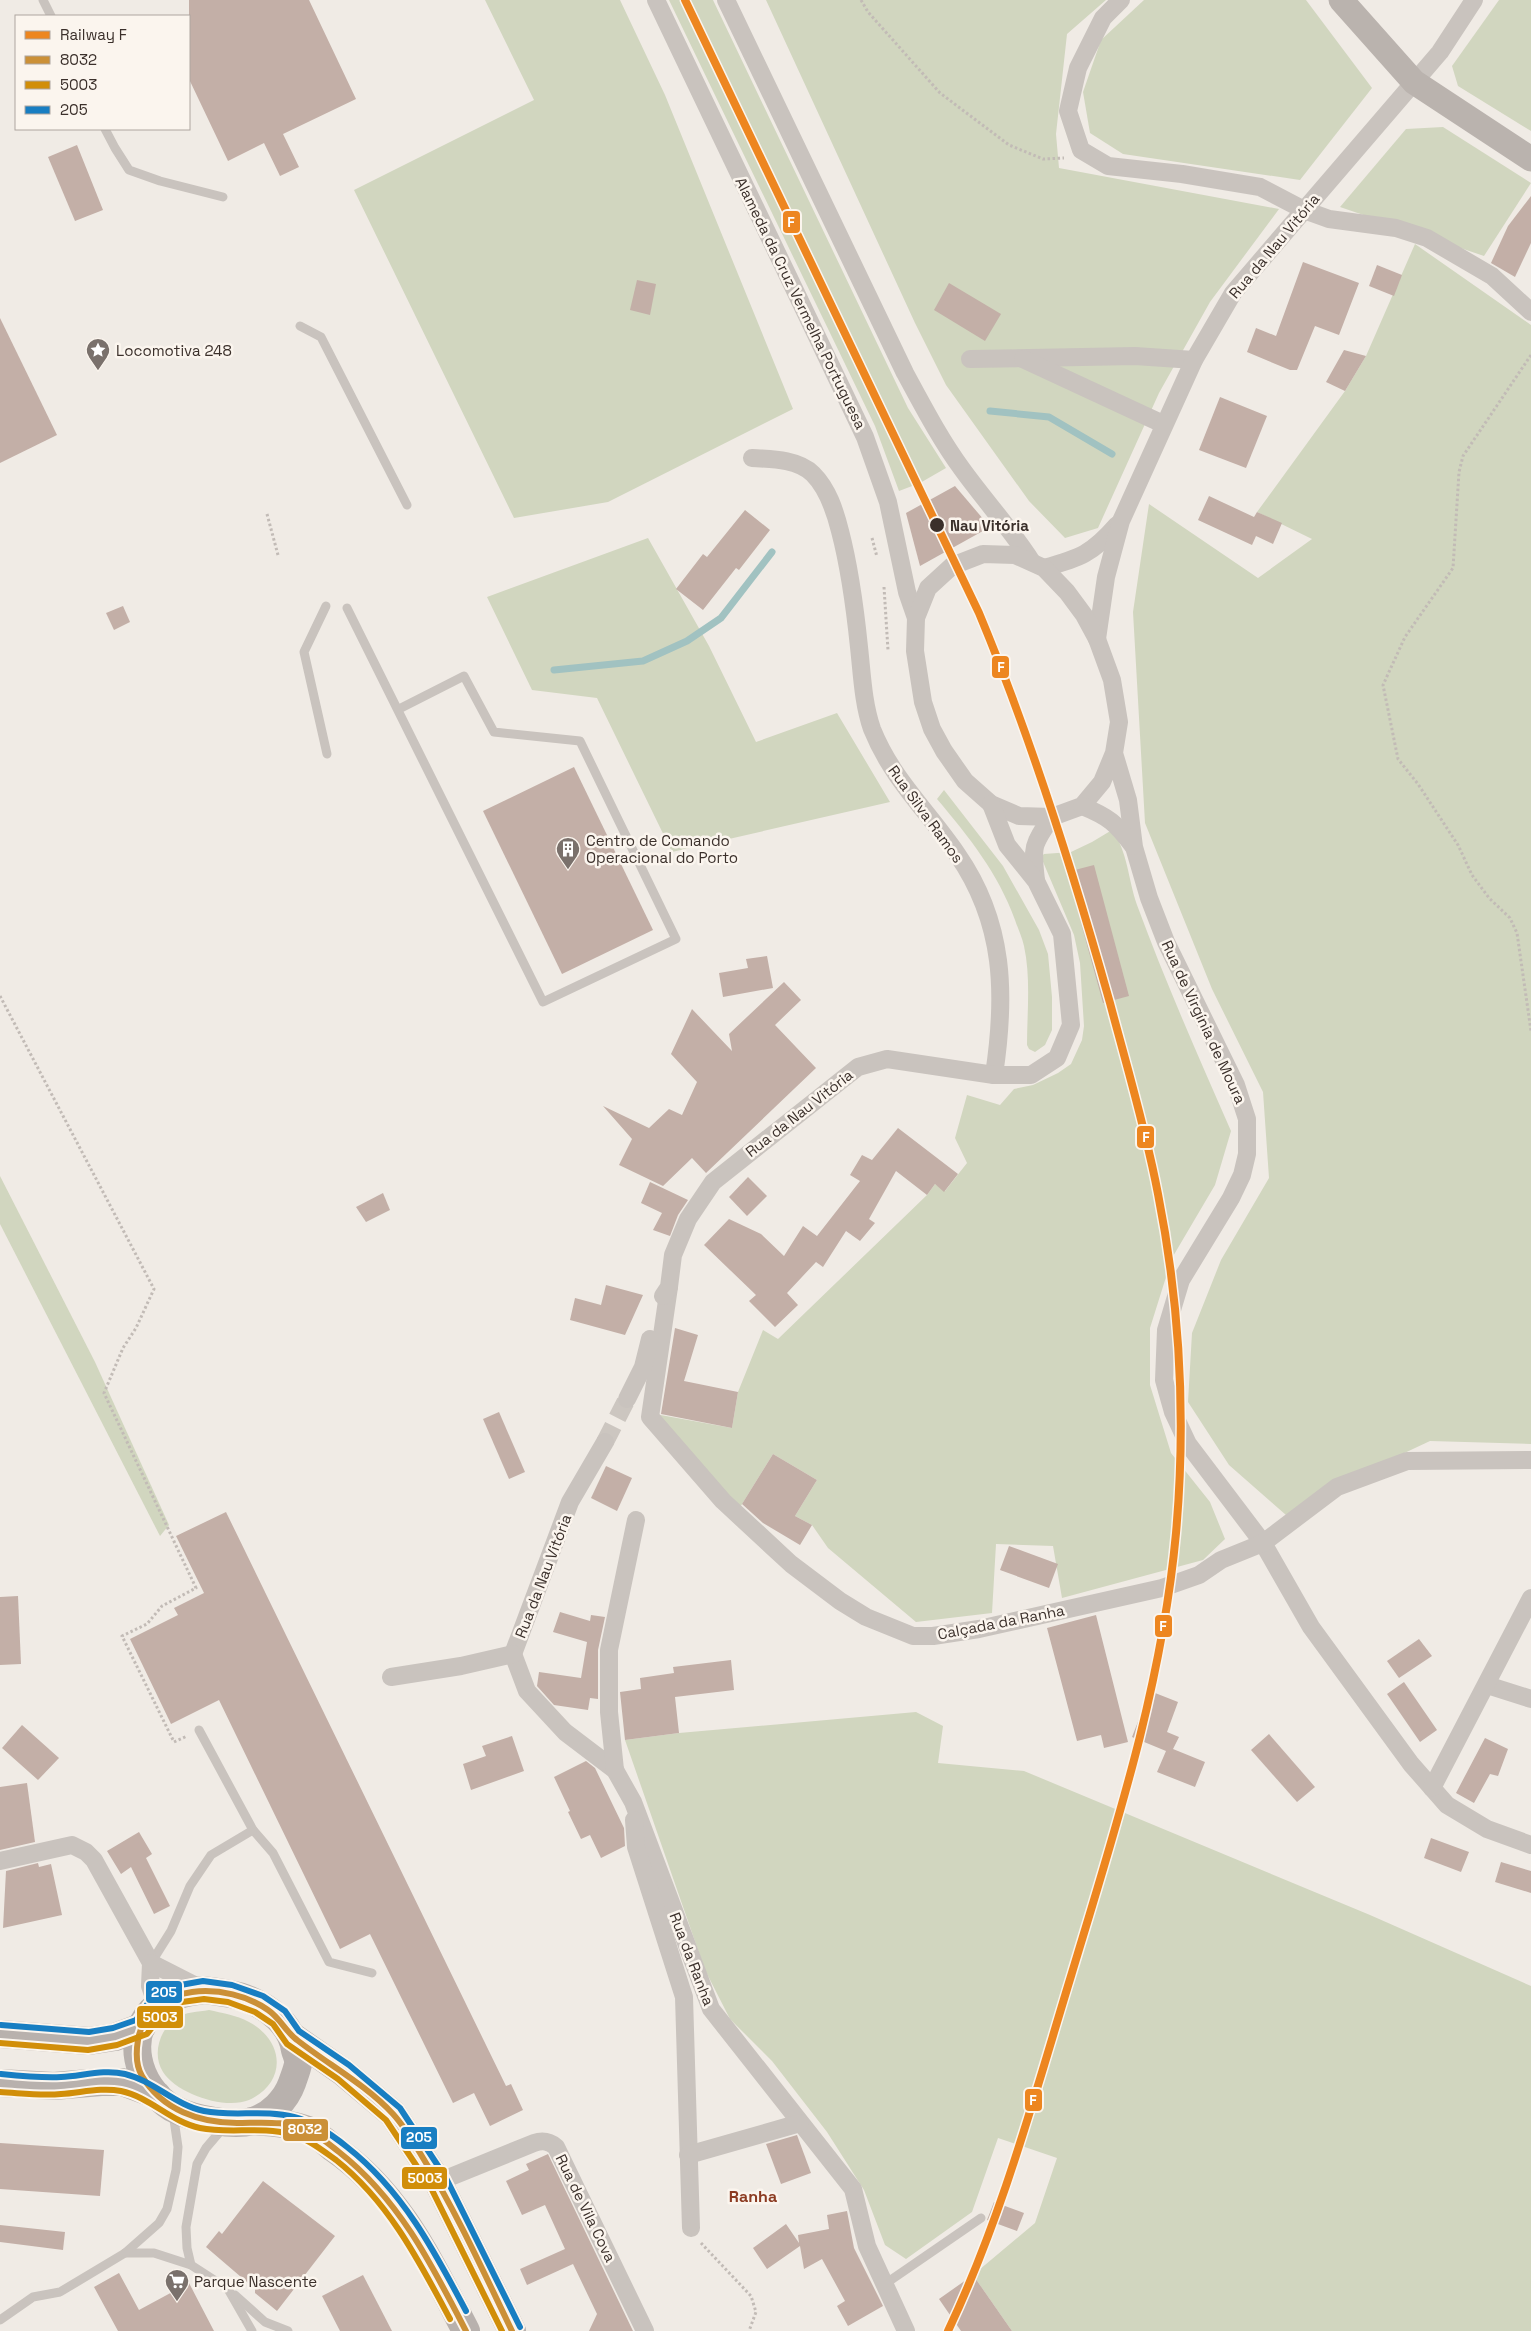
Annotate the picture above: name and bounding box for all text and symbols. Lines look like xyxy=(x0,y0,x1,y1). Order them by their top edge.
legend xyxy=(15,15,190,130)
text: Railway F xyxy=(60,25,127,44)
text: 8032 xyxy=(60,50,97,69)
text: 5003 xyxy=(60,75,97,94)
text: 205 xyxy=(60,100,88,119)
street label: Alameda da Cruz Vermelha Portuguesa xyxy=(732,174,871,432)
street label: Rua da Nau Vitória xyxy=(1225,189,1324,302)
line badge: F xyxy=(782,210,801,234)
text: F xyxy=(787,213,795,231)
place icon: Locomotiva 248 xyxy=(85,337,111,371)
place label: Locomotiva 248 xyxy=(116,341,232,360)
marker: Nau Vitória xyxy=(928,516,946,534)
place label: Nau Vitória xyxy=(950,516,1029,535)
line badge: F xyxy=(991,655,1010,679)
text: F xyxy=(997,658,1005,676)
street label: Rua Silva Ramos xyxy=(884,761,968,867)
place label: Centro de Comando Operacional do Porto xyxy=(586,831,738,867)
building icon: Centro de Comando Operacional do Porto xyxy=(555,836,581,870)
street label: Rua de Virgínia de Moura xyxy=(1158,937,1250,1107)
street label: Rua da Nau Vitória xyxy=(741,1065,857,1161)
line badge: F xyxy=(1136,1125,1155,1149)
text: F xyxy=(1142,1128,1150,1146)
street label: Rua da Nau Vitória xyxy=(511,1511,576,1641)
street label: Calçada da Ranha xyxy=(936,1600,1066,1644)
line badge: F xyxy=(1154,1614,1173,1638)
text: F xyxy=(1159,1617,1167,1635)
street label: Rua da Ranha xyxy=(666,1910,719,2009)
line badge: 205 xyxy=(145,1980,183,2004)
text: 205 xyxy=(151,1983,177,2001)
line badge: 5003 xyxy=(136,2005,184,2029)
text: 5003 xyxy=(142,2008,178,2026)
line badge: F xyxy=(1024,2088,1043,2112)
text: F xyxy=(1029,2091,1037,2109)
line badge: 8032 xyxy=(282,2118,329,2142)
text: 8032 xyxy=(288,2120,322,2138)
line badge: 205 xyxy=(400,2126,438,2150)
text: 205 xyxy=(406,2128,432,2146)
street label: Rua de Vila Cova xyxy=(552,2151,620,2265)
line badge: 5003 xyxy=(401,2166,448,2190)
text: 5003 xyxy=(407,2169,443,2187)
district label: Ranha xyxy=(729,2186,777,2207)
supermarket icon: Parque Nascente xyxy=(164,2268,190,2302)
place label: Parque Nascente xyxy=(194,2272,317,2291)

